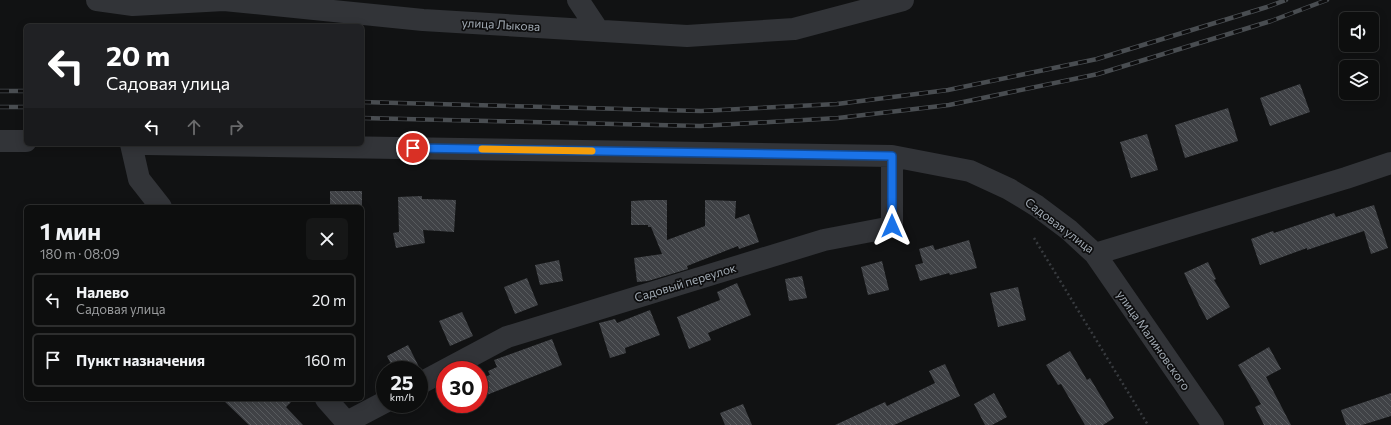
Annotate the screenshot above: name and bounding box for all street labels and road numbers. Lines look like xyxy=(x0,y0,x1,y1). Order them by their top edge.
street label: улица Лыкова xyxy=(461,15,541,33)
street label: Садовая улица xyxy=(1023,195,1097,255)
street label: Садовый переулок xyxy=(632,260,738,304)
street label: улица Малиновского xyxy=(1114,287,1194,393)

